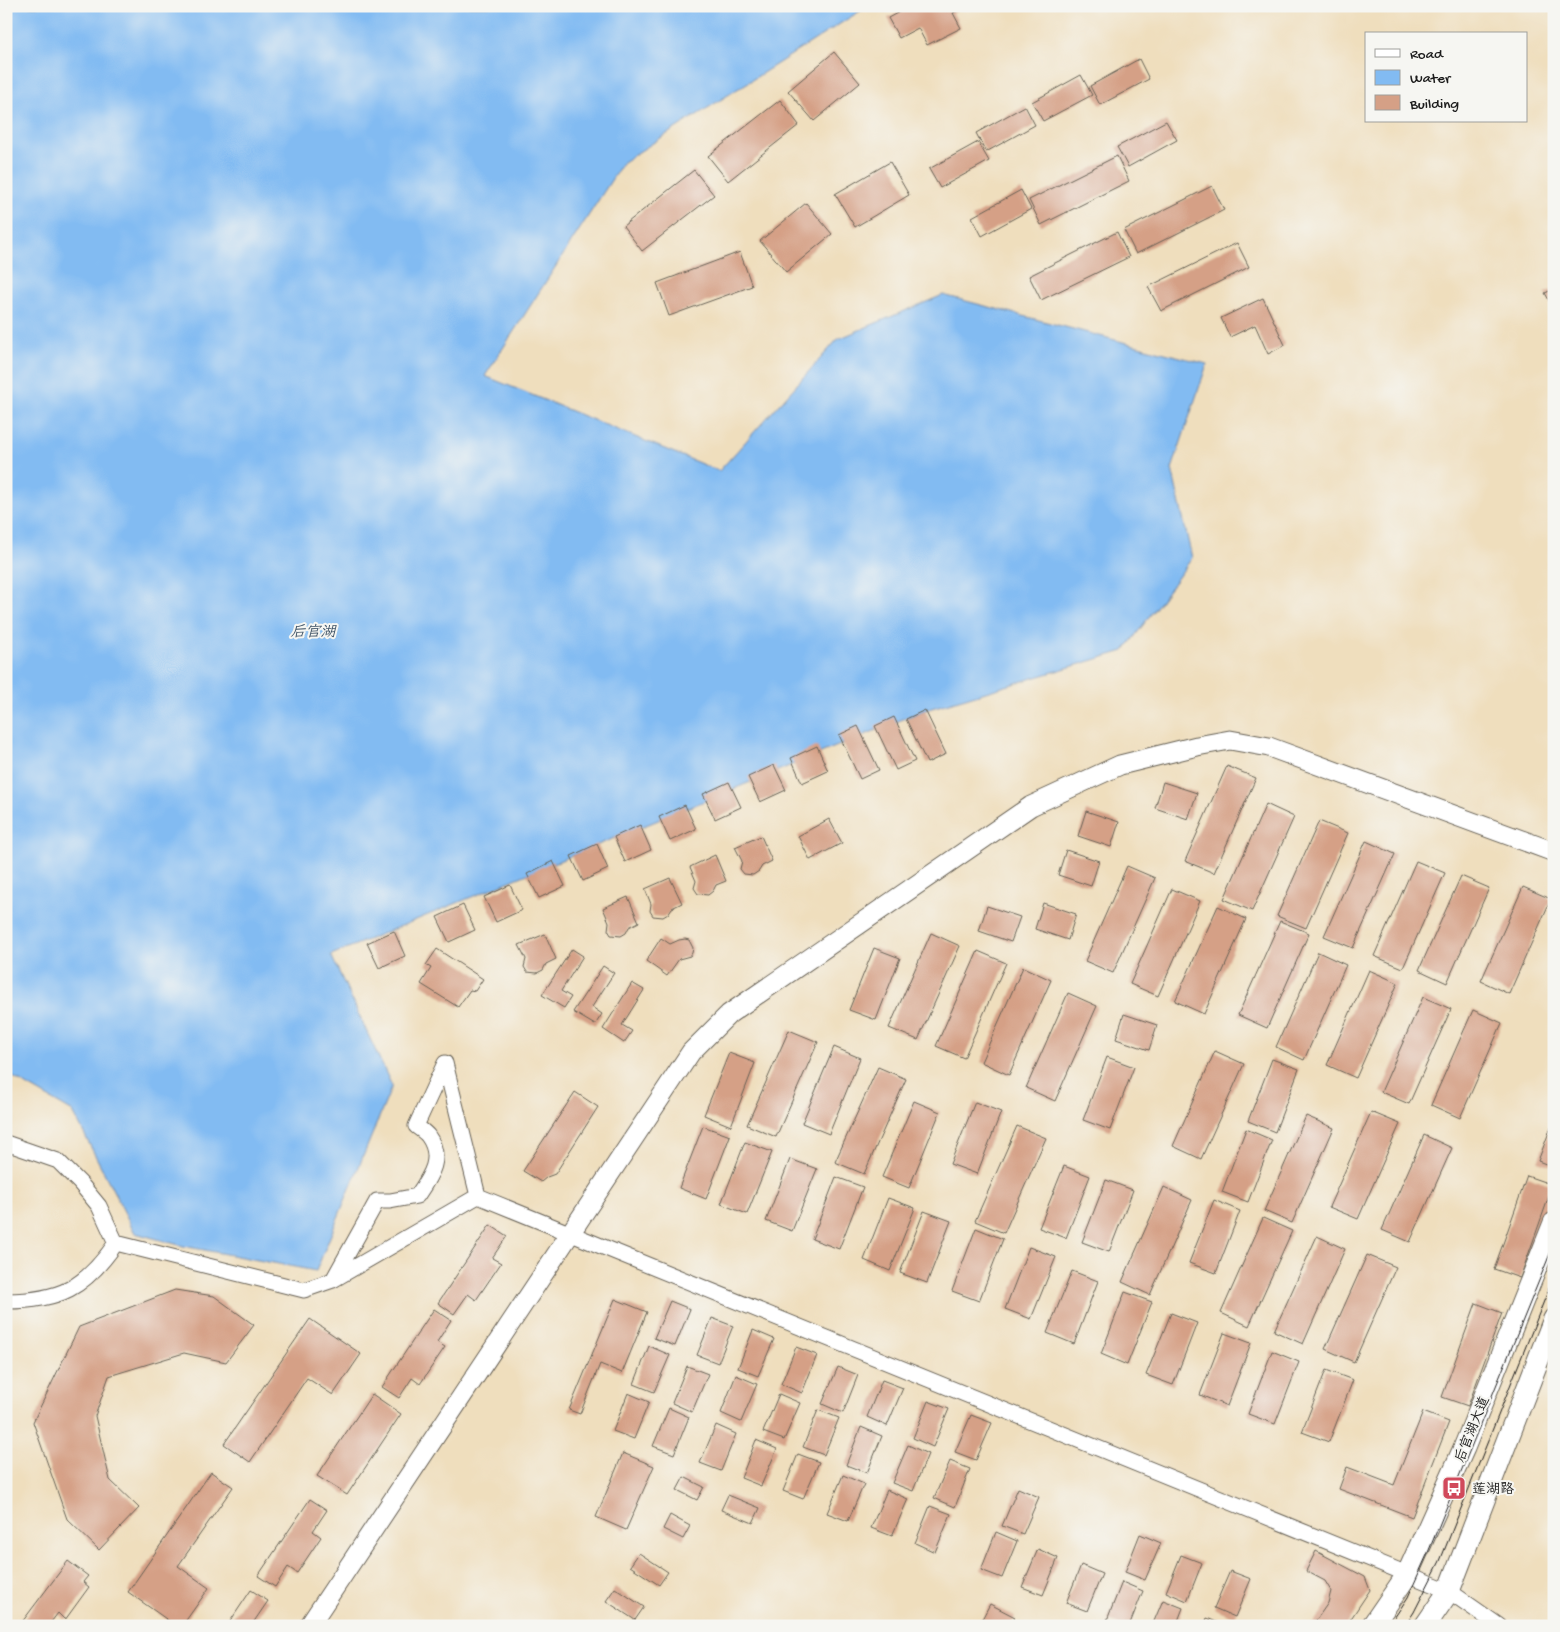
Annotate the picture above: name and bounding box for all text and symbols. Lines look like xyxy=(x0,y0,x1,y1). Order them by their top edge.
legend xyxy=(1365,32,1528,122)
text: Road xyxy=(1410,46,1444,64)
text: Water xyxy=(1410,70,1452,88)
text: Building xyxy=(1409,96,1459,114)
water label: 后官湖 xyxy=(290,623,337,642)
street label: 后官湖大道 xyxy=(1451,1394,1494,1466)
bus stop icon: 莲湖路 xyxy=(1441,1475,1467,1501)
place label: 莲湖路 xyxy=(1472,1481,1514,1499)

